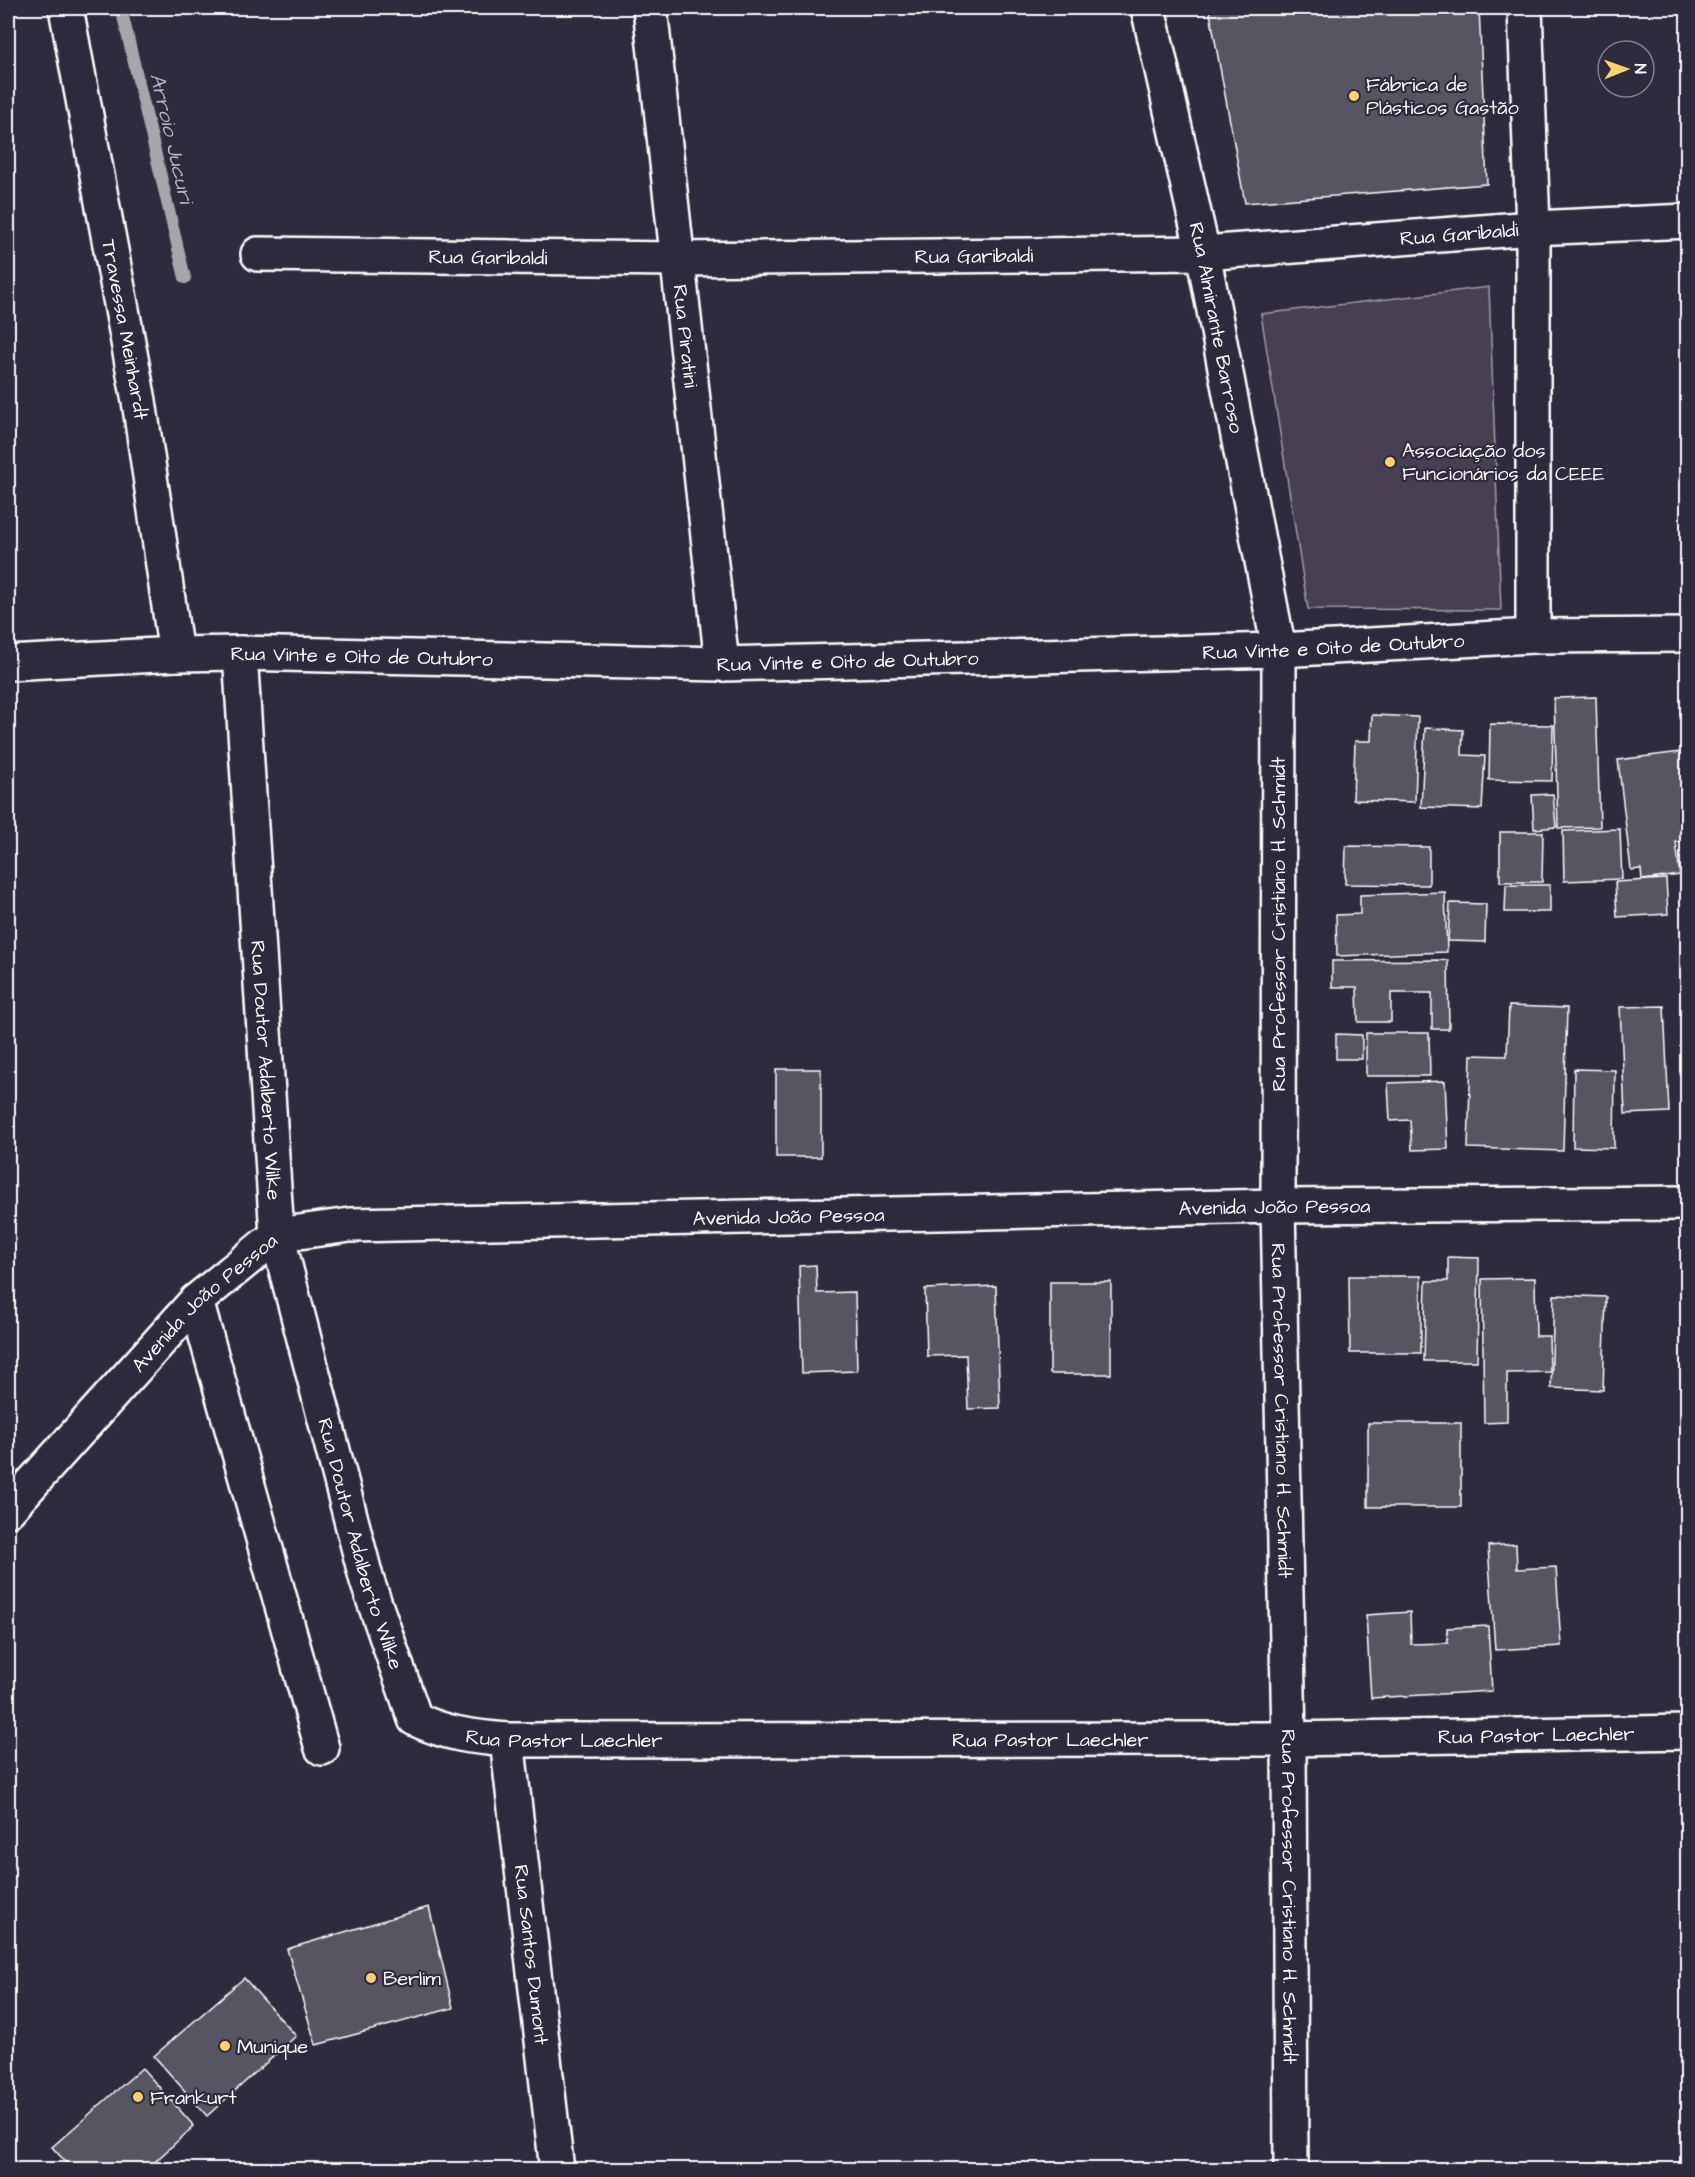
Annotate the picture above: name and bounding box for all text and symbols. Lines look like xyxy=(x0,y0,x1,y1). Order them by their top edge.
north arrow xyxy=(1596,39,1656,99)
text: N xyxy=(1629,64,1651,74)
water label: Arroio Jucuri xyxy=(142,70,201,209)
place label: Fábrica de Plásticos Gastão xyxy=(1366,71,1519,122)
marker: Fábrica de Plásticos Gastão xyxy=(1347,89,1361,103)
street label: Rua Garibaldi xyxy=(1399,216,1519,253)
street label: Rua Almirante Barroso xyxy=(1182,220,1250,436)
street label: Travessa Meinhardt xyxy=(94,237,155,422)
street label: Rua Garibaldi xyxy=(914,242,1033,271)
street label: Rua Garibaldi xyxy=(428,243,547,272)
street label: Rua Piratini xyxy=(665,283,705,389)
place label: Associação dos Funcionários da CEEE xyxy=(1402,437,1605,488)
marker: Associação dos Funcionários da CEEE xyxy=(1383,455,1397,469)
street label: Rua Vinte e Oito de Outubro xyxy=(1202,627,1465,667)
street label: Rua Vinte e Oito de Outubro xyxy=(230,640,493,674)
street label: Rua Vinte e Oito de Outubro xyxy=(716,645,979,679)
street label: Rua Professor Cristiano H. Schmidt xyxy=(1265,757,1293,1091)
street label: Rua Doutor Adalberto Wilke xyxy=(243,939,288,1201)
street label: Avenida João Pessoa xyxy=(1178,1192,1371,1223)
street label: Avenida João Pessoa xyxy=(692,1201,885,1233)
street label: Avenida João Pessoa xyxy=(125,1227,284,1379)
street label: Rua Professor Cristiano H. Schmidt xyxy=(1264,1243,1299,1578)
street label: Rua Doutor Adalberto Wilke xyxy=(310,1415,410,1673)
street label: Rua Pastor Laechler xyxy=(1438,1720,1635,1751)
street label: Rua Pastor Laechler xyxy=(464,1722,663,1755)
street label: Rua Pastor Laechler xyxy=(952,1726,1149,1754)
street label: Rua Professor Cristiano H. Schmidt xyxy=(1274,1729,1304,2064)
street label: Rua Santos Dumont xyxy=(507,1863,555,2046)
place label: Berlim xyxy=(383,1965,441,1993)
marker: Berlim xyxy=(364,1971,378,1985)
place label: Munique xyxy=(237,2033,308,2061)
marker: Munique xyxy=(218,2039,232,2053)
place label: Frankurt xyxy=(150,2084,237,2112)
marker: Frankurt xyxy=(131,2090,145,2104)

